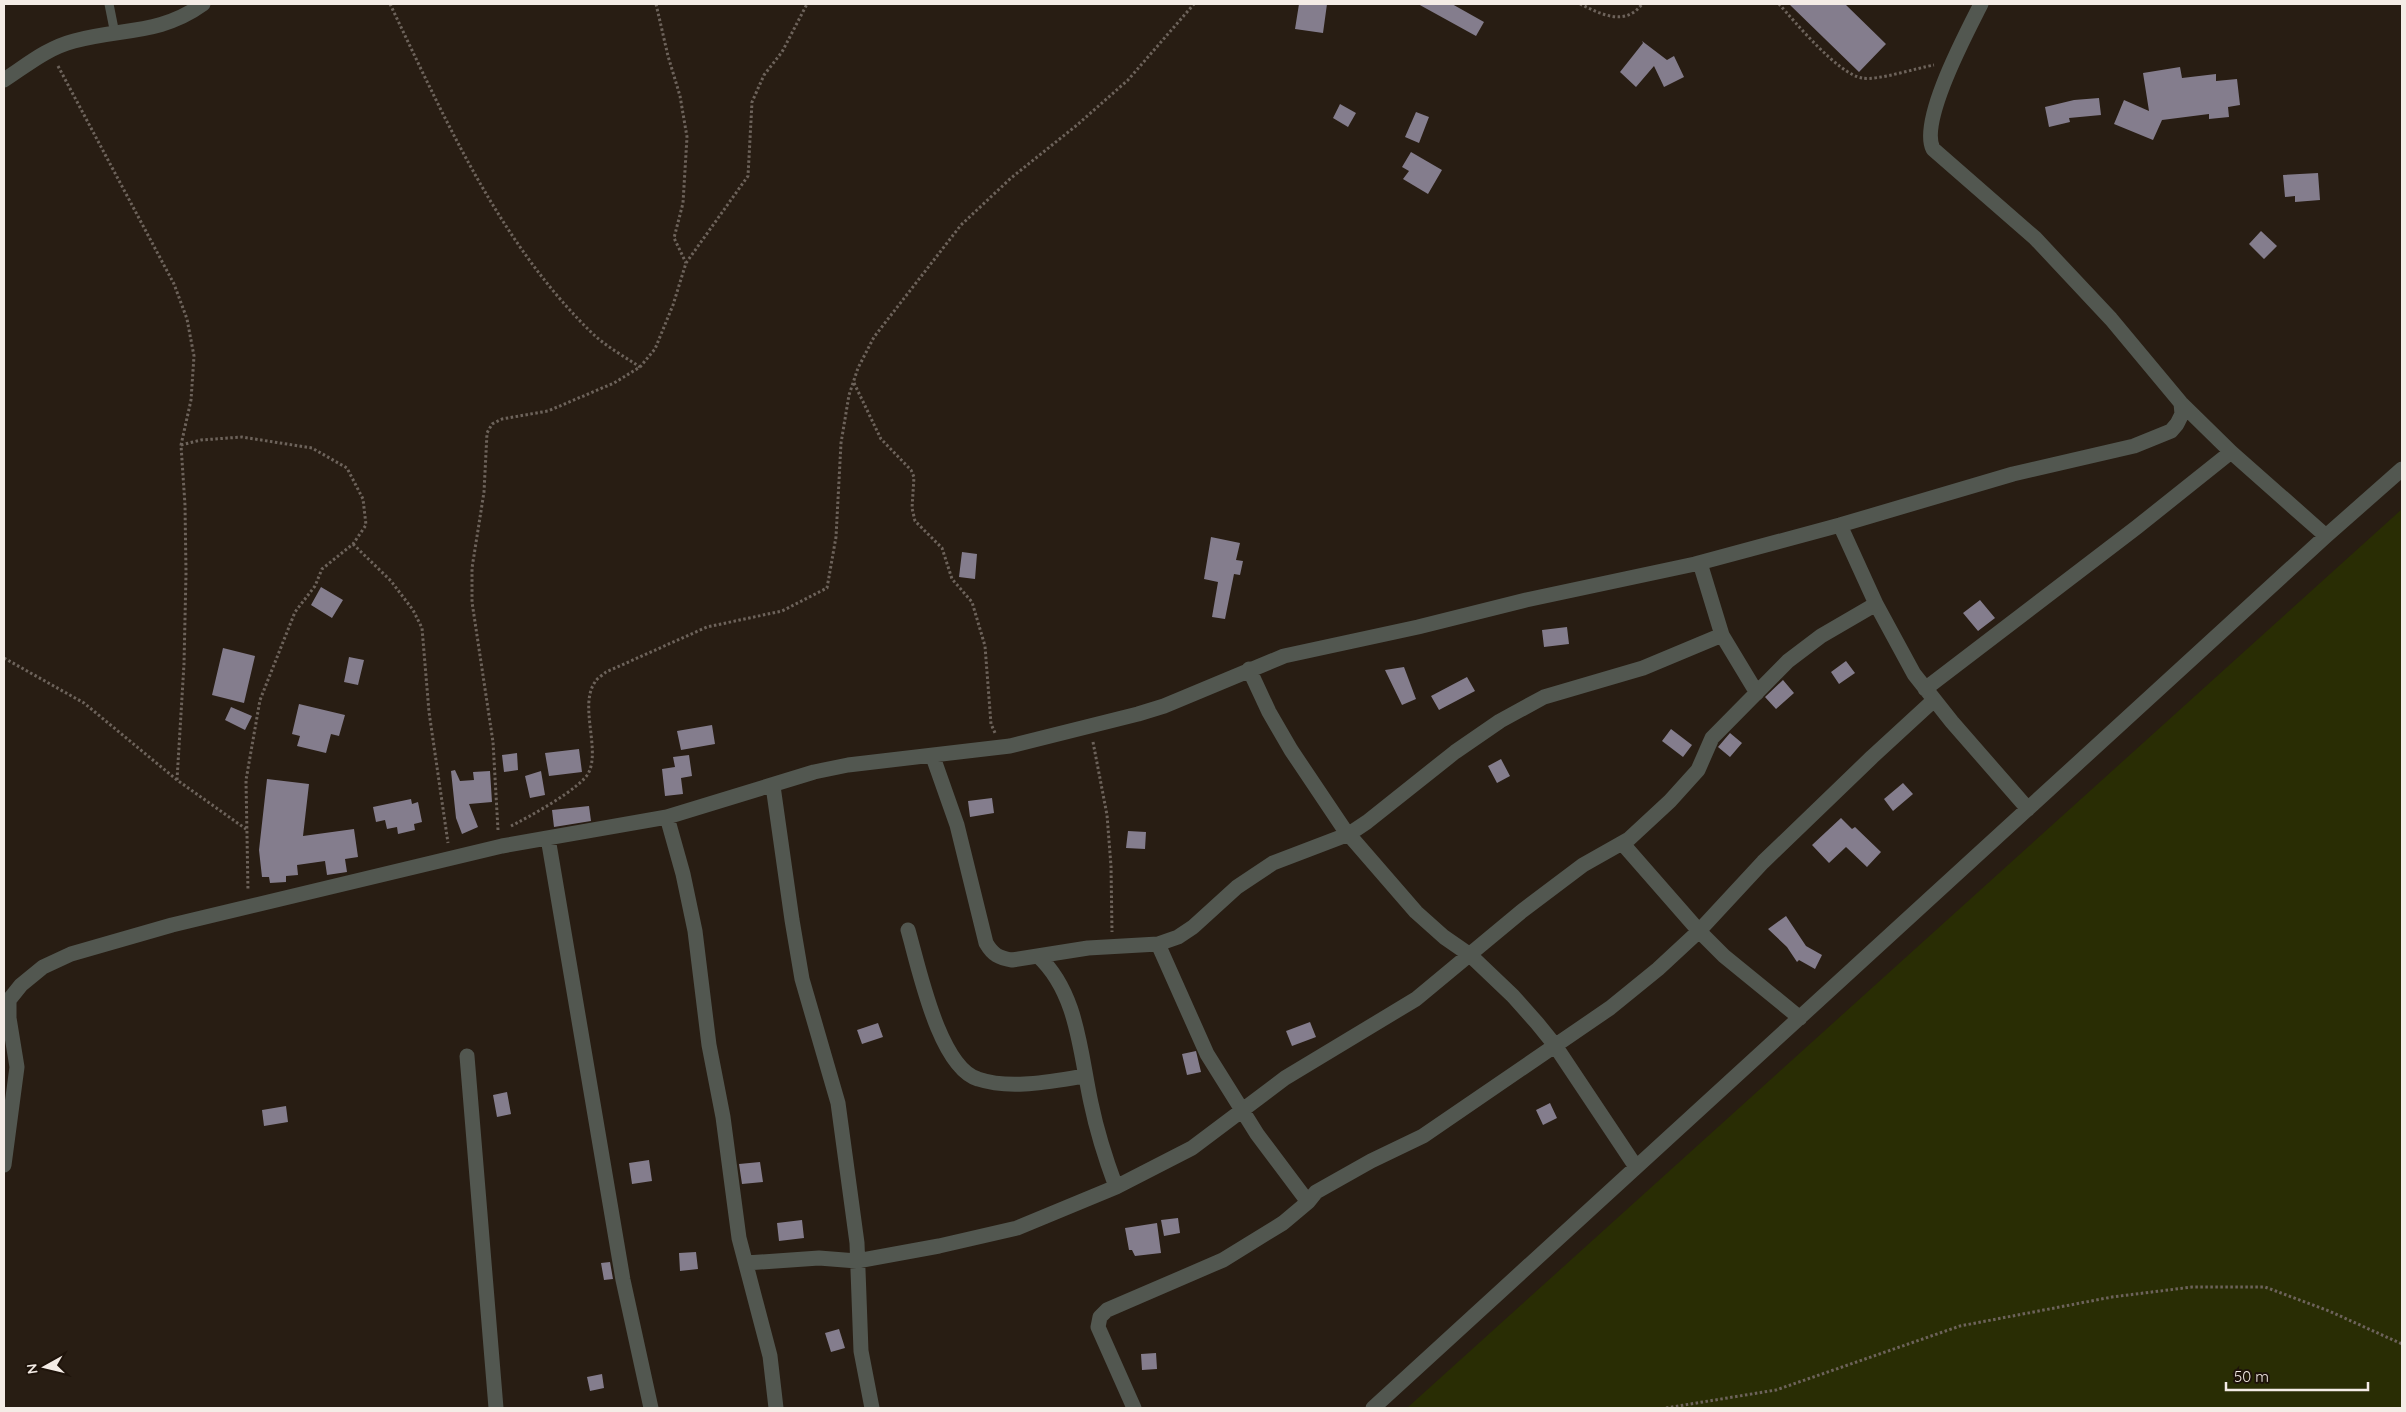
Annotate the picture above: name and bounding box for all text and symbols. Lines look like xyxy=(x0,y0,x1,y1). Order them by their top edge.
north arrow xyxy=(20,1342,70,1392)
scale bar xyxy=(2226,1360,2368,1392)
text: N xyxy=(22,1362,42,1375)
text: 50 m xyxy=(2234,1367,2269,1386)

